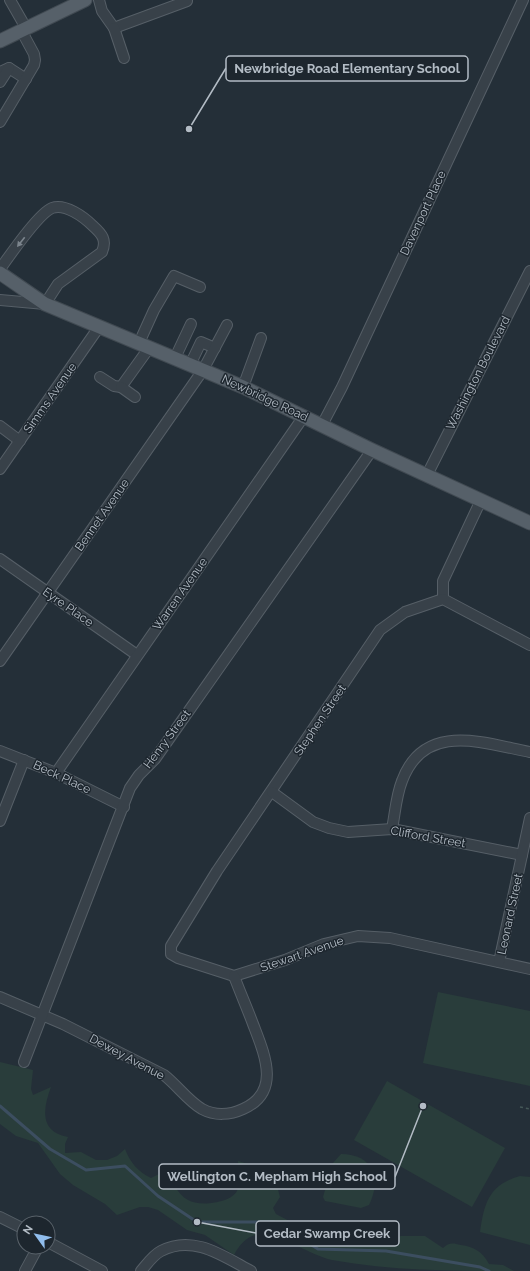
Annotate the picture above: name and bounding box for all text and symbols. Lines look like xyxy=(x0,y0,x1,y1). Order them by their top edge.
callout: Newbridge Road Elementary School xyxy=(226,56,468,81)
text: Newbridge Road Elementary School xyxy=(234,61,461,76)
street label: Davenport Place xyxy=(397,168,449,258)
one-way arrow xyxy=(16,237,25,248)
street label: Washington Boulevard xyxy=(443,314,513,432)
street label: Simms Avenue xyxy=(21,360,79,436)
street label: Newbridge Road xyxy=(220,372,310,424)
street label: Bennet Avenue xyxy=(72,476,132,554)
street label: Warren Avenue xyxy=(150,555,210,633)
street label: Eyre Place xyxy=(40,584,96,630)
street label: Stephen Street xyxy=(291,682,349,758)
street label: Henry Street xyxy=(140,707,194,771)
street label: Beck Place xyxy=(31,758,93,796)
street label: Clifford Street xyxy=(389,824,467,850)
street label: Leonard Street xyxy=(495,872,525,956)
street label: Stewart Avenue xyxy=(259,933,345,975)
street label: Dewey Avenue xyxy=(87,1031,167,1083)
callout: Wellington C. Mepham High School xyxy=(159,1164,395,1189)
text: Wellington C. Mepham High School xyxy=(167,1169,388,1184)
north arrow xyxy=(16,1215,56,1255)
callout: Cedar Swamp Creek xyxy=(256,1221,399,1246)
text: N xyxy=(20,1223,36,1237)
text: Cedar Swamp Creek xyxy=(264,1226,391,1241)

